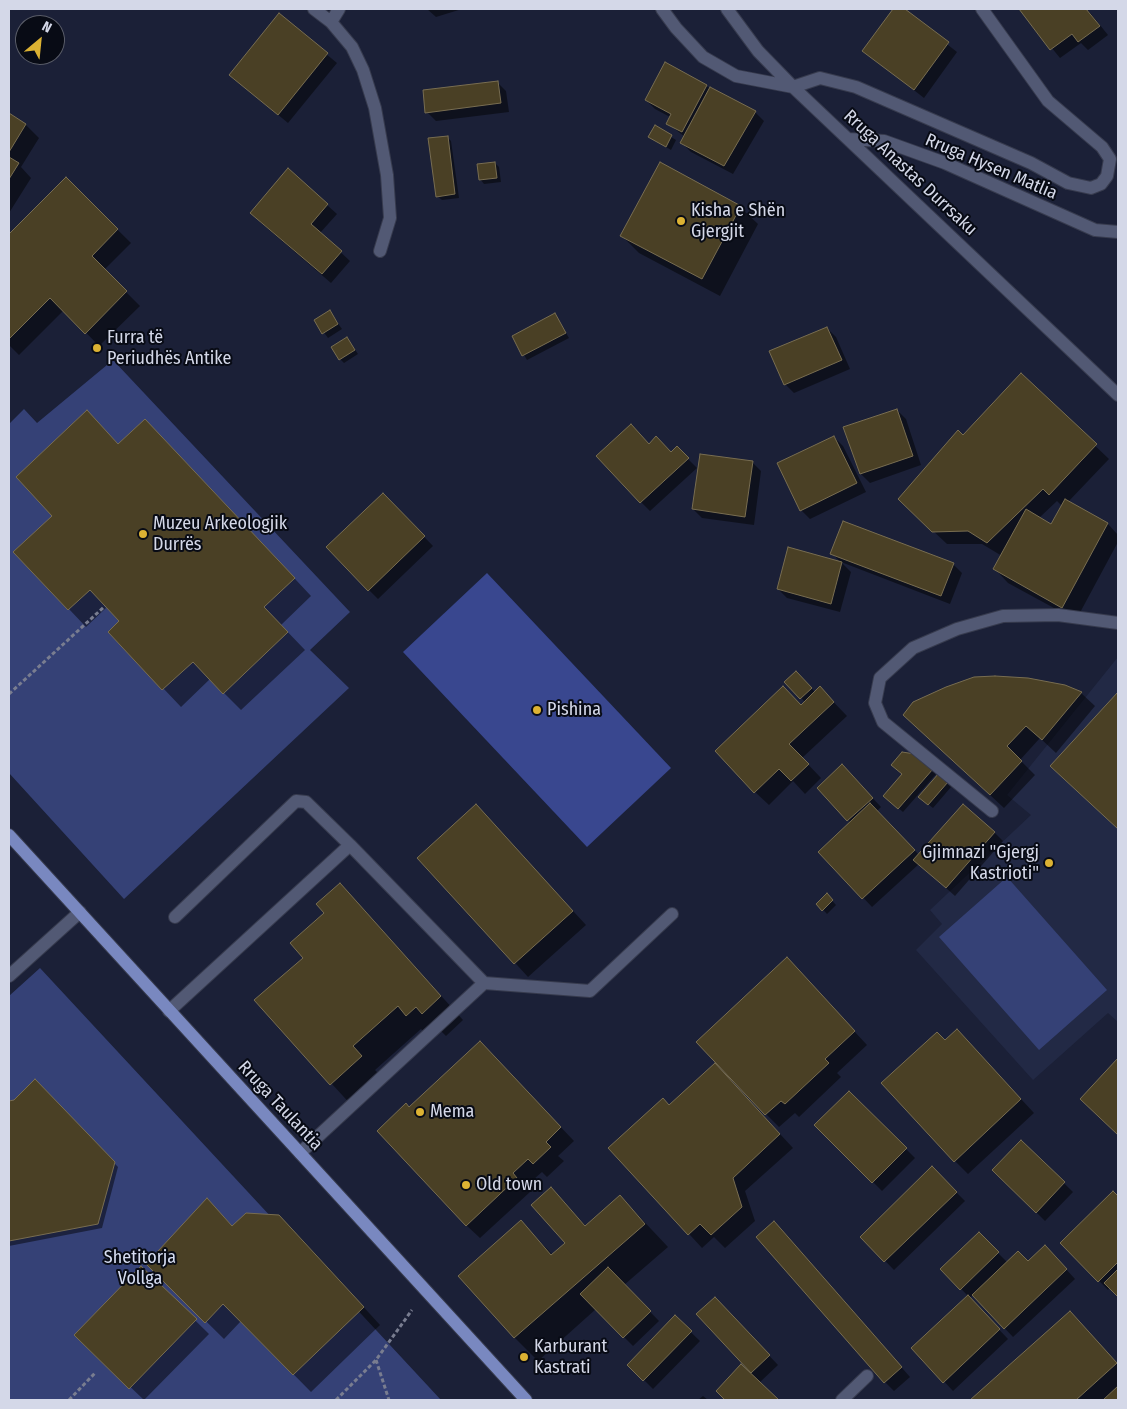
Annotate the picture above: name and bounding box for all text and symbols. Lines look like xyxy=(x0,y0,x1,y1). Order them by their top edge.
north arrow xyxy=(15,15,65,65)
text: N xyxy=(39,18,54,37)
street label: Rruga Anastas Durrsaku xyxy=(839,106,981,240)
street label: Rruga Hysen Matlia xyxy=(922,129,1060,205)
place label: Kisha e Shën Gjergjit xyxy=(691,200,785,242)
marker: Kisha e Shën Gjergjit xyxy=(675,215,687,227)
place label: Furra të Periudhës Antike xyxy=(107,327,231,369)
marker: Furra të Periudhës Antike xyxy=(91,342,103,354)
place label: Muzeu Arkeologjik Durrës xyxy=(153,513,287,556)
marker: Muzeu Arkeologjik Durrës xyxy=(137,528,149,540)
place label: Pishina xyxy=(547,699,601,721)
marker: Pishina xyxy=(531,704,543,716)
place label: Gjimnazi "Gjergj Kastrioti" xyxy=(922,842,1039,884)
marker: Gjimnazi "Gjergj Kastrioti" xyxy=(1043,857,1055,869)
street label: Rruga Taulantia xyxy=(233,1057,327,1155)
place label: Mema xyxy=(430,1101,474,1123)
marker: Mema xyxy=(414,1106,426,1118)
place label: Old town xyxy=(476,1174,542,1196)
marker: Old town xyxy=(460,1179,472,1191)
park label: Shetitorja Vollga xyxy=(104,1247,176,1290)
place label: Karburant Kastrati xyxy=(534,1336,607,1378)
marker: Karburant Kastrati xyxy=(518,1351,530,1363)

